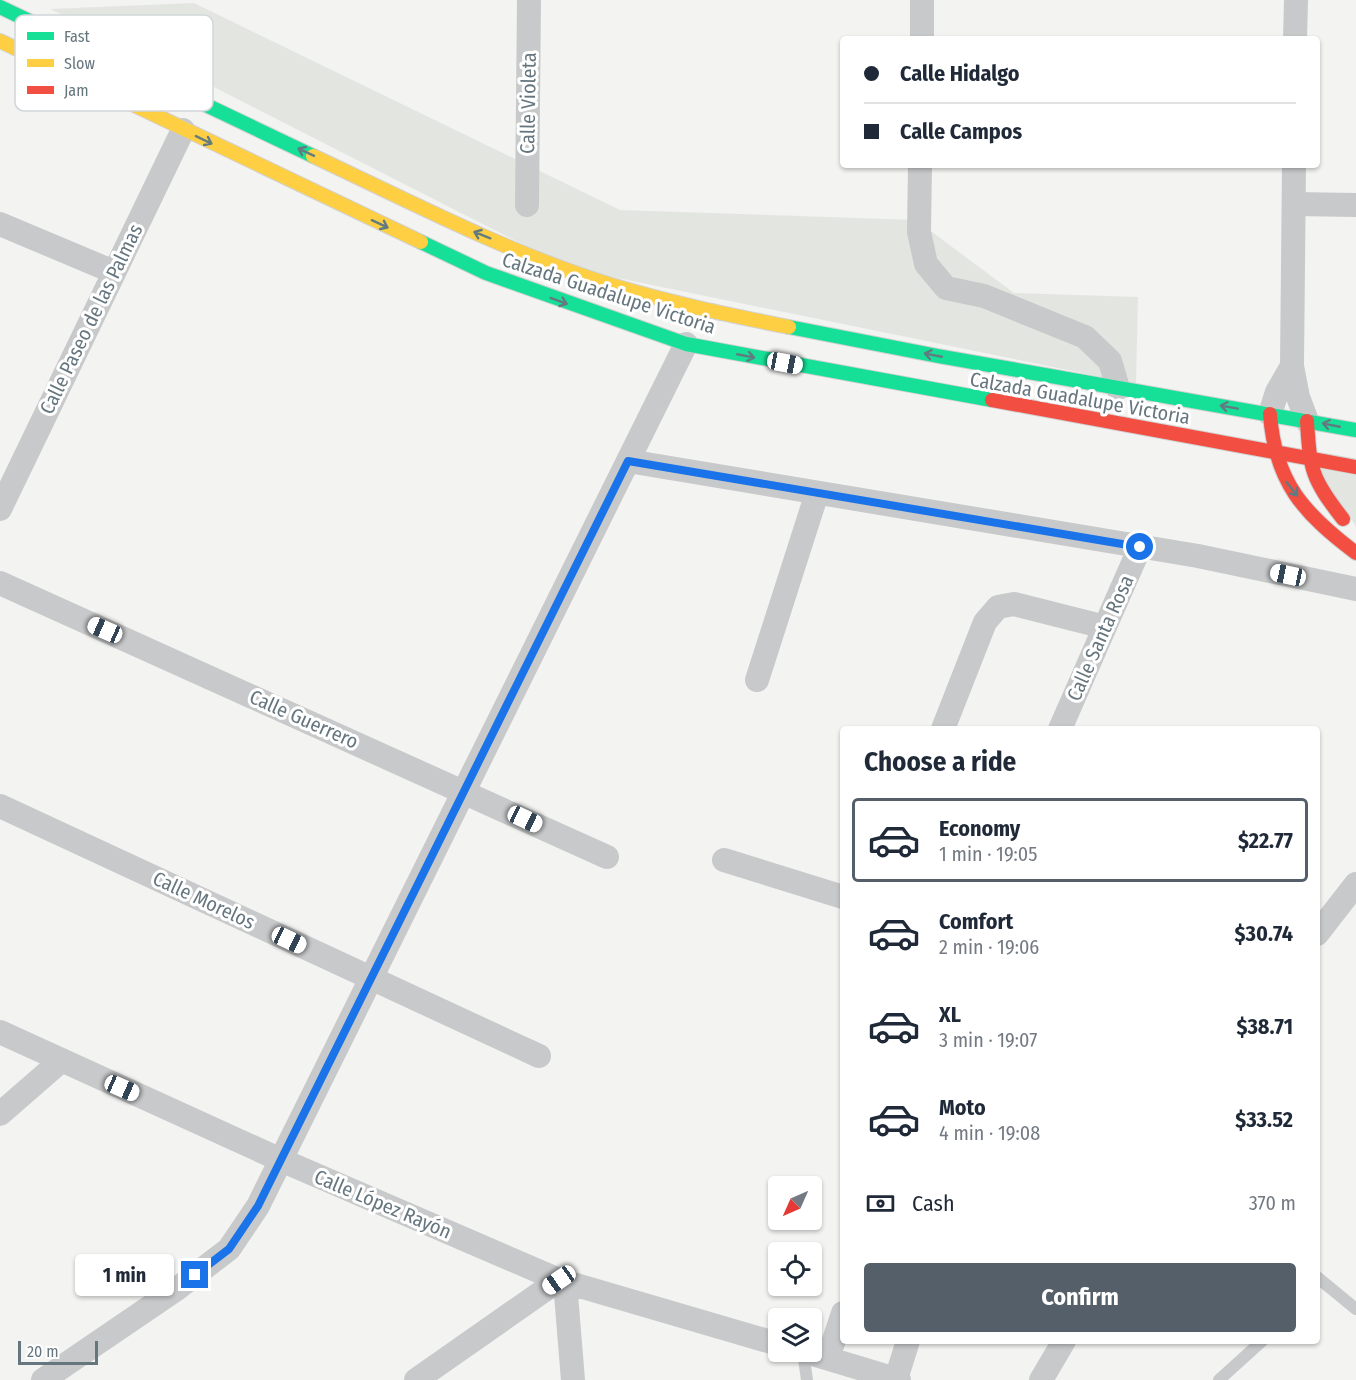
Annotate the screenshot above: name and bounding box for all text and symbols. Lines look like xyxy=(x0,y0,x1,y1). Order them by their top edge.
legend xyxy=(15,15,213,111)
text: Fast xyxy=(64,27,91,46)
street label: Calle Violeta xyxy=(515,52,541,154)
text: Slow xyxy=(64,54,95,73)
text: Calle Hidalgo xyxy=(900,60,1020,87)
text: Jam xyxy=(64,81,89,100)
text: Calle Campos xyxy=(900,118,1022,145)
one-way arrow xyxy=(194,134,212,146)
one-way arrow xyxy=(297,146,315,158)
one-way arrow xyxy=(370,219,388,230)
street label: Calle Paseo de las Palmas xyxy=(34,220,148,418)
one-way arrow xyxy=(473,229,492,240)
street label: Calzada Guadalupe Victoria xyxy=(499,247,719,339)
one-way arrow xyxy=(549,296,568,307)
one-way arrow xyxy=(924,349,943,360)
one-way arrow xyxy=(735,351,755,362)
car xyxy=(766,351,804,375)
street label: Calzada Guadalupe Victoria xyxy=(968,367,1192,429)
one-way arrow xyxy=(1219,401,1239,412)
one-way arrow xyxy=(1322,419,1342,430)
one-way arrow xyxy=(1285,481,1298,497)
route start xyxy=(1126,533,1153,560)
car xyxy=(1269,562,1307,588)
street label: Calle Santa Rosa xyxy=(1062,571,1138,705)
car xyxy=(85,614,125,646)
street label: Calle Guerrero xyxy=(246,684,362,754)
text: Choose a ride xyxy=(864,746,1016,778)
car xyxy=(505,803,545,835)
icon: car xyxy=(867,813,921,867)
text: Economy xyxy=(939,815,1020,842)
text: $22.77 xyxy=(1238,827,1293,854)
text: 1 min · 19:05 xyxy=(939,842,1037,866)
street label: Calle Morelos xyxy=(149,866,259,934)
icon: car xyxy=(867,906,921,960)
text: Comfort xyxy=(939,908,1013,935)
text: $30.74 xyxy=(1235,920,1293,947)
car xyxy=(269,924,309,956)
text: 2 min · 19:06 xyxy=(939,935,1039,959)
icon: car xyxy=(867,999,921,1053)
text: XL xyxy=(939,1001,961,1028)
text: $38.71 xyxy=(1236,1013,1293,1040)
text: 3 min · 19:07 xyxy=(939,1028,1037,1052)
car xyxy=(102,1072,142,1104)
icon: car xyxy=(867,1092,921,1146)
text: Moto xyxy=(939,1094,986,1121)
text: $33.52 xyxy=(1235,1106,1293,1133)
text: 4 min · 19:08 xyxy=(939,1121,1040,1145)
street label: Calle López Rayón xyxy=(311,1164,455,1244)
north arrow xyxy=(768,1176,822,1230)
map controls xyxy=(768,1176,822,1362)
icon: cash xyxy=(864,1187,897,1220)
text: Cash xyxy=(912,1190,955,1217)
text: 370 m xyxy=(1249,1191,1296,1215)
button: locate xyxy=(768,1242,822,1296)
callout: 1 min xyxy=(75,1254,174,1296)
route end xyxy=(181,1261,208,1288)
car xyxy=(539,1262,579,1298)
text: 1 min xyxy=(103,1263,146,1287)
button: Confirm xyxy=(864,1263,1296,1332)
button: layers xyxy=(768,1308,822,1362)
scale bar xyxy=(18,1338,98,1366)
text: 20 m xyxy=(27,1342,58,1361)

